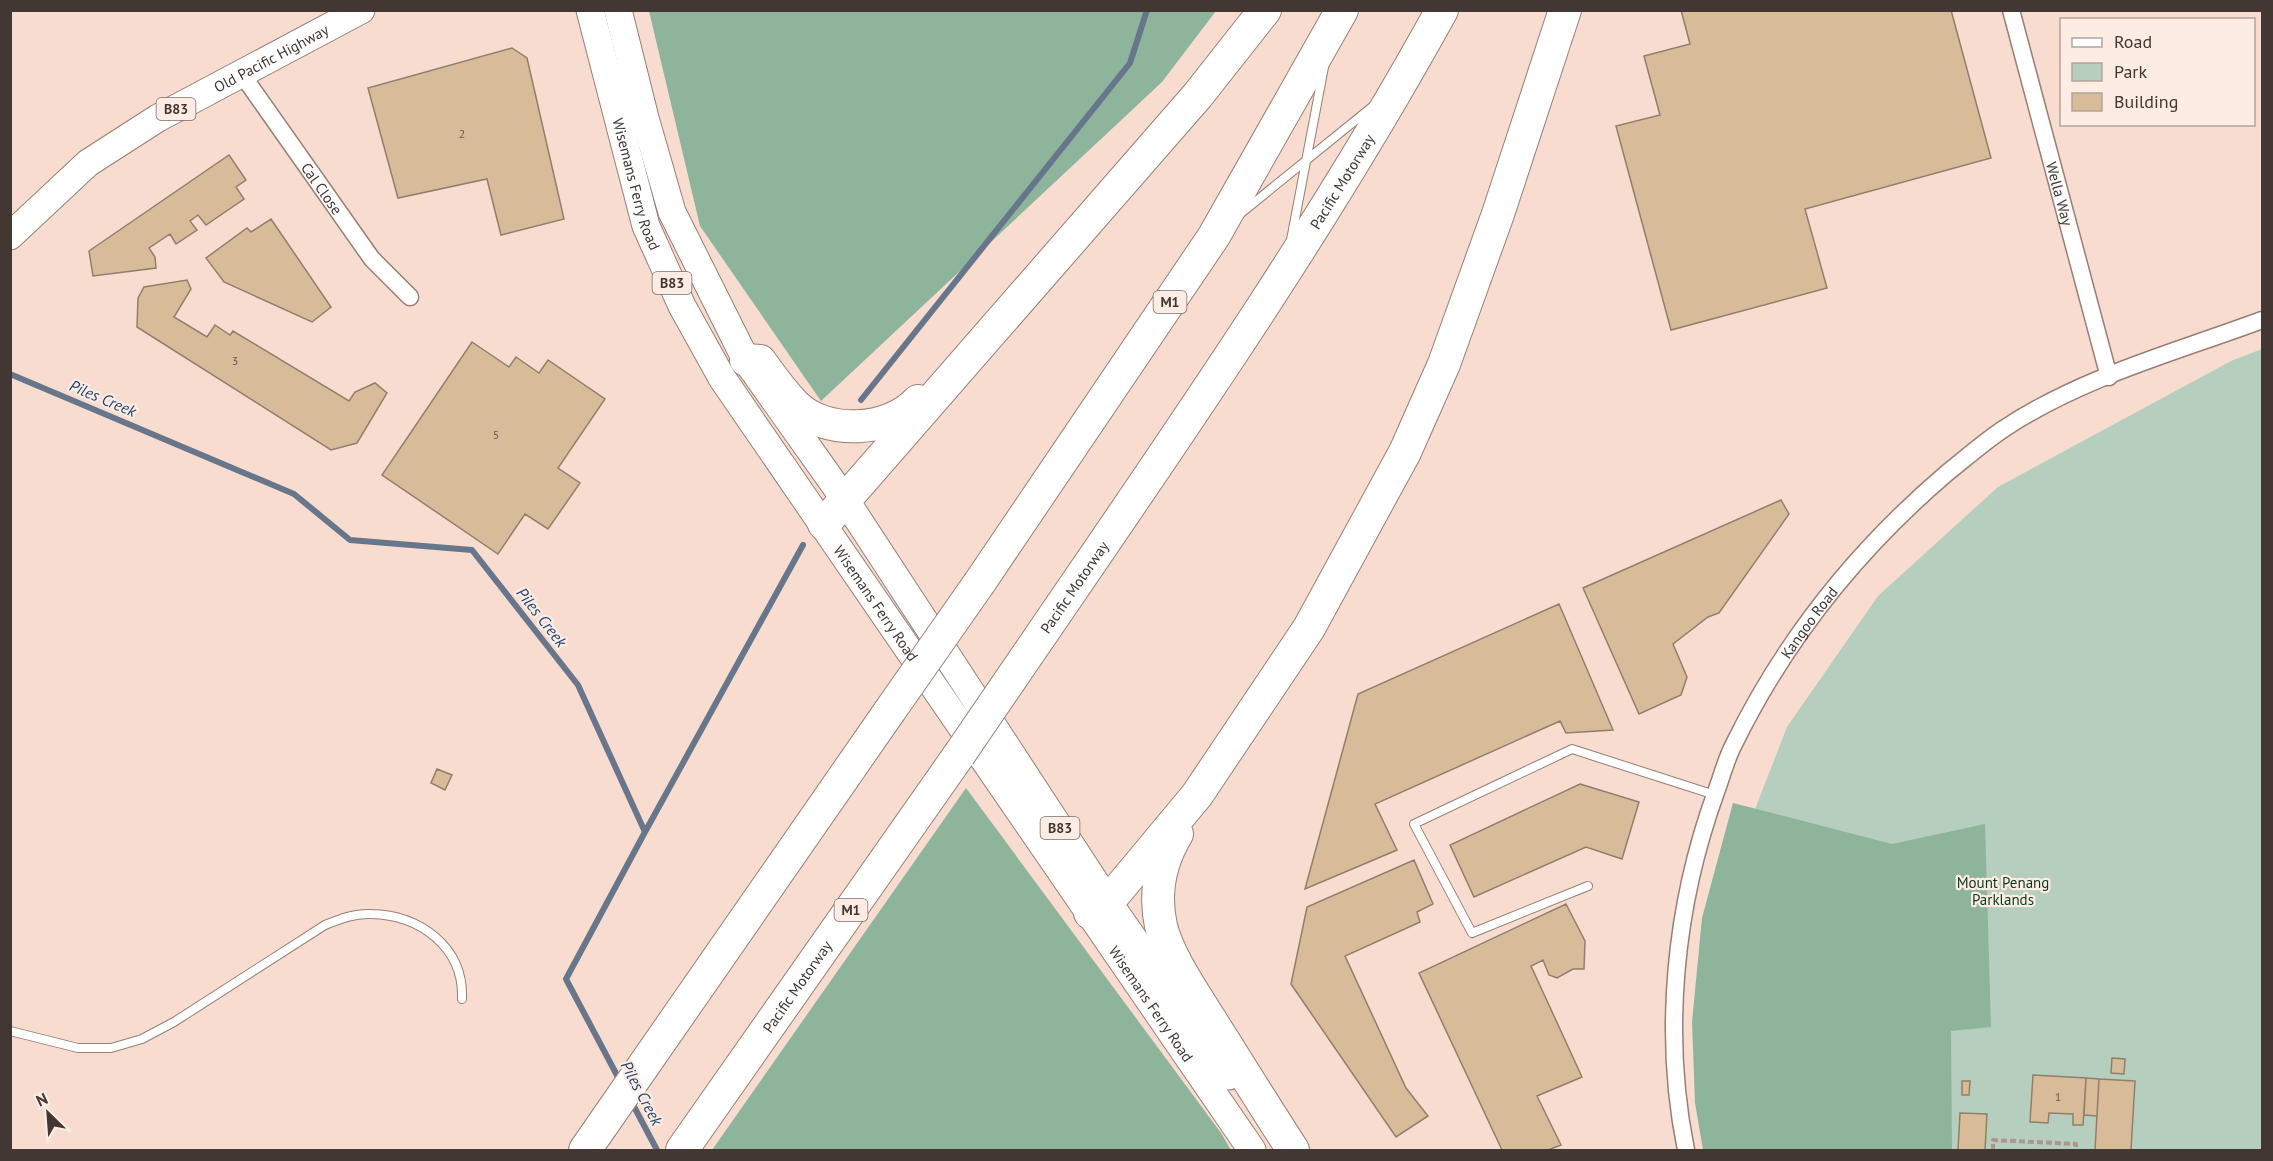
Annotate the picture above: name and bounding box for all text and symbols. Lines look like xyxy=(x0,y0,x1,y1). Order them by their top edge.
legend xyxy=(2060,18,2255,126)
street label: Old Pacific Highway xyxy=(210,20,332,96)
text: Road xyxy=(2114,30,2152,53)
text: Park xyxy=(2114,60,2147,83)
text: Building xyxy=(2114,90,2178,113)
road number: B83 xyxy=(156,98,195,120)
street label: Wisemans Ferry Road xyxy=(609,116,665,253)
house number: 2 xyxy=(459,126,465,141)
street label: Pacific Motorway xyxy=(1305,130,1378,232)
street label: Cal Close xyxy=(297,159,347,218)
street label: Wella Way xyxy=(2042,159,2078,228)
road number: B83 xyxy=(652,272,692,294)
road number: M1 xyxy=(1154,291,1186,313)
house number: 3 xyxy=(232,353,238,368)
water label: Piles Creek xyxy=(67,375,140,421)
house number: 5 xyxy=(493,427,499,442)
street label: Pacific Motorway xyxy=(1036,537,1112,637)
street label: Wisemans Ferry Road xyxy=(830,541,923,665)
water label: Piles Creek xyxy=(512,583,572,652)
street label: Kangoo Road xyxy=(1776,583,1841,662)
road number: B83 xyxy=(1040,817,1080,839)
park label: Mount Penang Parklands xyxy=(1957,873,2049,909)
road number: M1 xyxy=(834,899,868,921)
street label: Pacific Motorway xyxy=(758,937,836,1036)
street label: Wisemans Ferry Road xyxy=(1105,942,1198,1065)
water label: Piles Creek xyxy=(617,1057,668,1130)
north arrow xyxy=(18,1083,78,1143)
text: N xyxy=(33,1088,51,1111)
house number: 1 xyxy=(2055,1089,2061,1104)

